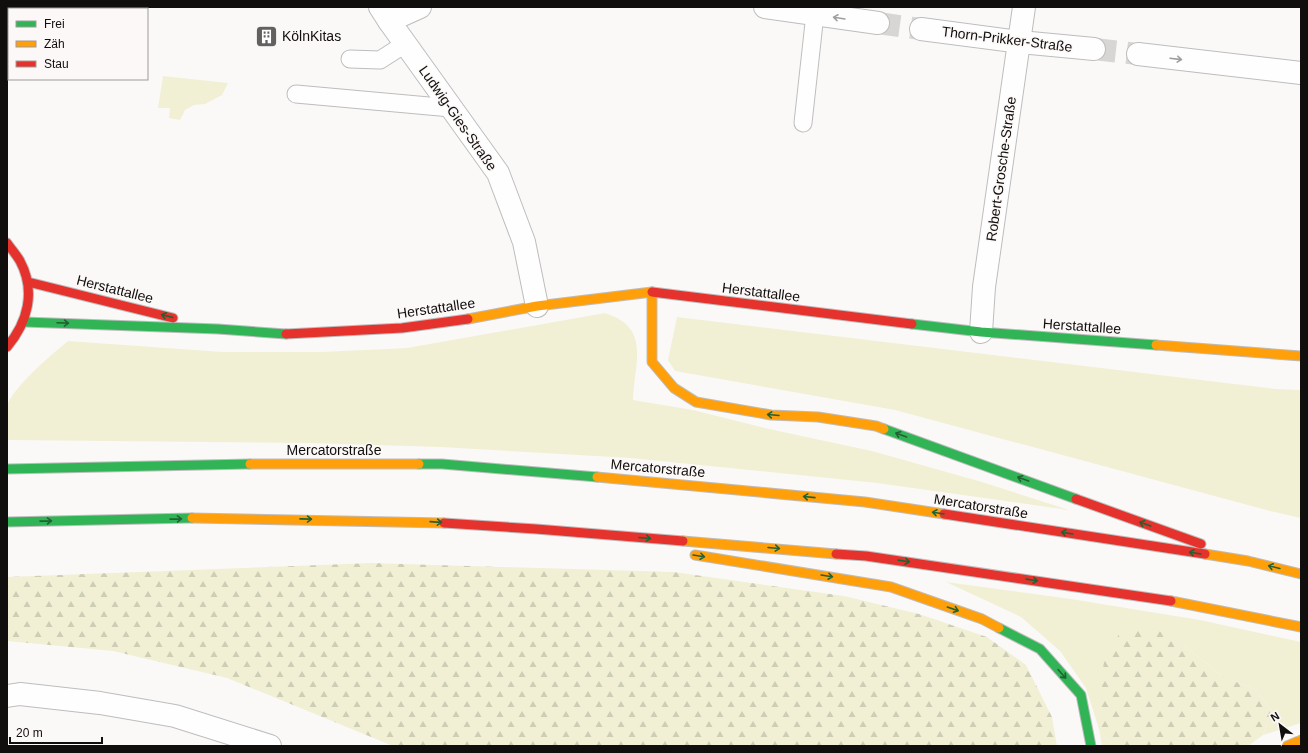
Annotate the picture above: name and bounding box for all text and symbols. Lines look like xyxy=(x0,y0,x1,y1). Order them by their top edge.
legend xyxy=(8,8,148,80)
one-way arrow xyxy=(833,14,846,22)
text: Frei xyxy=(44,17,65,31)
building icon: KölnKitas xyxy=(254,23,280,49)
street label: Thorn-Prikker-Straße xyxy=(941,23,1073,55)
place label: KölnKitas xyxy=(282,28,341,44)
text: Zäh xyxy=(44,37,65,51)
one-way arrow xyxy=(1170,55,1183,62)
text: Stau xyxy=(44,57,69,71)
street label: Ludwig-Gies-Straße xyxy=(416,62,500,174)
street label: Robert-Grosche-Straße xyxy=(983,95,1019,243)
street label: Herstattallee xyxy=(75,272,155,306)
street label: Herstattallee xyxy=(721,279,801,305)
street label: Herstattallee xyxy=(396,295,476,321)
one-way arrow xyxy=(161,312,174,320)
street label: Herstattallee xyxy=(1042,315,1122,337)
one-way arrow xyxy=(56,319,69,327)
one-way arrow xyxy=(767,411,780,418)
one-way arrow xyxy=(895,431,907,439)
street label: Mercatorstraße xyxy=(287,442,382,458)
street label: Mercatorstraße xyxy=(610,456,706,480)
one-way arrow xyxy=(1017,475,1029,483)
street label: Mercatorstraße xyxy=(933,491,1029,521)
one-way arrow xyxy=(803,493,816,500)
one-way arrow xyxy=(932,509,945,517)
one-way arrow xyxy=(169,515,182,522)
one-way arrow xyxy=(299,516,312,523)
one-way arrow xyxy=(39,517,52,525)
one-way arrow xyxy=(429,519,442,526)
one-way arrow xyxy=(1140,519,1152,527)
one-way arrow xyxy=(1061,529,1074,537)
one-way arrow xyxy=(638,534,651,541)
one-way arrow xyxy=(767,545,780,552)
one-way arrow xyxy=(1189,549,1202,557)
one-way arrow xyxy=(692,552,705,560)
one-way arrow xyxy=(897,557,910,565)
one-way arrow xyxy=(1268,563,1281,570)
one-way arrow xyxy=(820,573,833,581)
one-way arrow xyxy=(1025,576,1038,584)
one-way arrow xyxy=(946,605,958,613)
one-way arrow xyxy=(1058,669,1067,679)
north arrow xyxy=(1260,705,1300,745)
text: N xyxy=(1268,709,1281,724)
scale bar xyxy=(10,719,102,745)
text: 20 m xyxy=(16,726,43,740)

